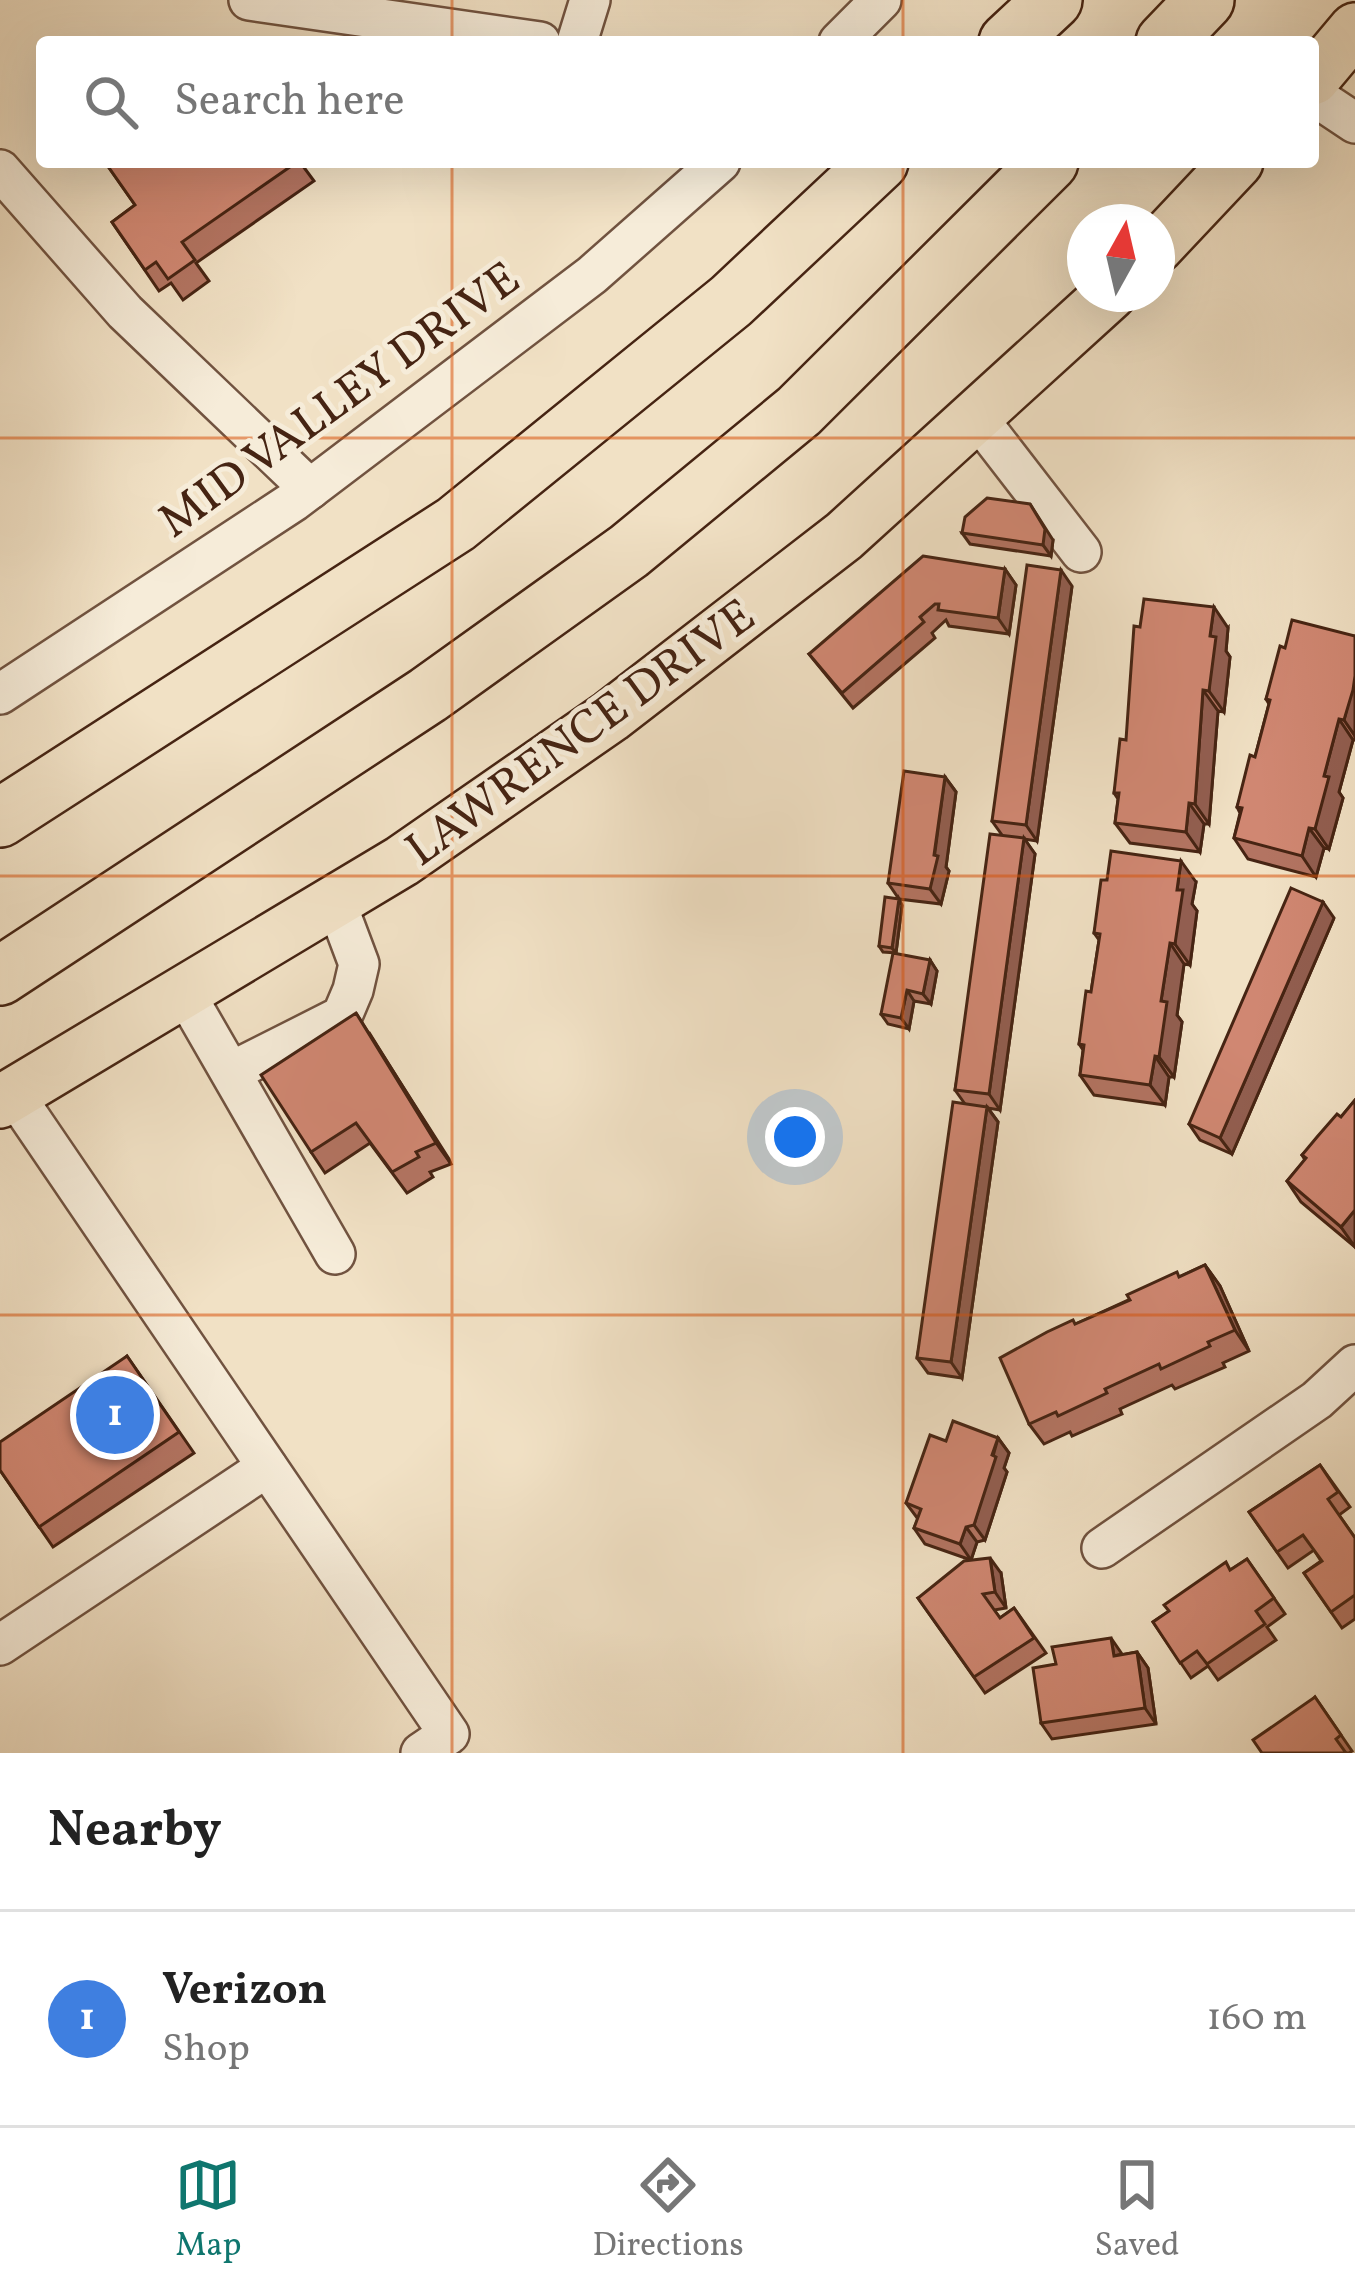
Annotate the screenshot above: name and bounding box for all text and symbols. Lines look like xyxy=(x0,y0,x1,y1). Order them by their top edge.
search box xyxy=(36,36,1319,168)
icon: search xyxy=(78,69,144,135)
text: Search here xyxy=(174,71,405,134)
north arrow xyxy=(1067,204,1175,312)
street label: MID VALLEY DRIVE xyxy=(146,248,535,556)
street label: LAWRENCE DRIVE xyxy=(393,585,770,884)
your location xyxy=(765,1107,825,1167)
pin: 1 xyxy=(76,1370,154,1460)
text: Nearby xyxy=(48,1796,222,1867)
text: Verizon xyxy=(162,1960,327,2023)
text: 1 xyxy=(79,1992,95,2046)
text: 160 m xyxy=(1206,1992,1307,2046)
text: Shop xyxy=(162,2023,250,2077)
tab: Map xyxy=(175,2152,242,2270)
tab: Directions xyxy=(592,2152,744,2270)
tab: Saved xyxy=(1095,2152,1180,2270)

